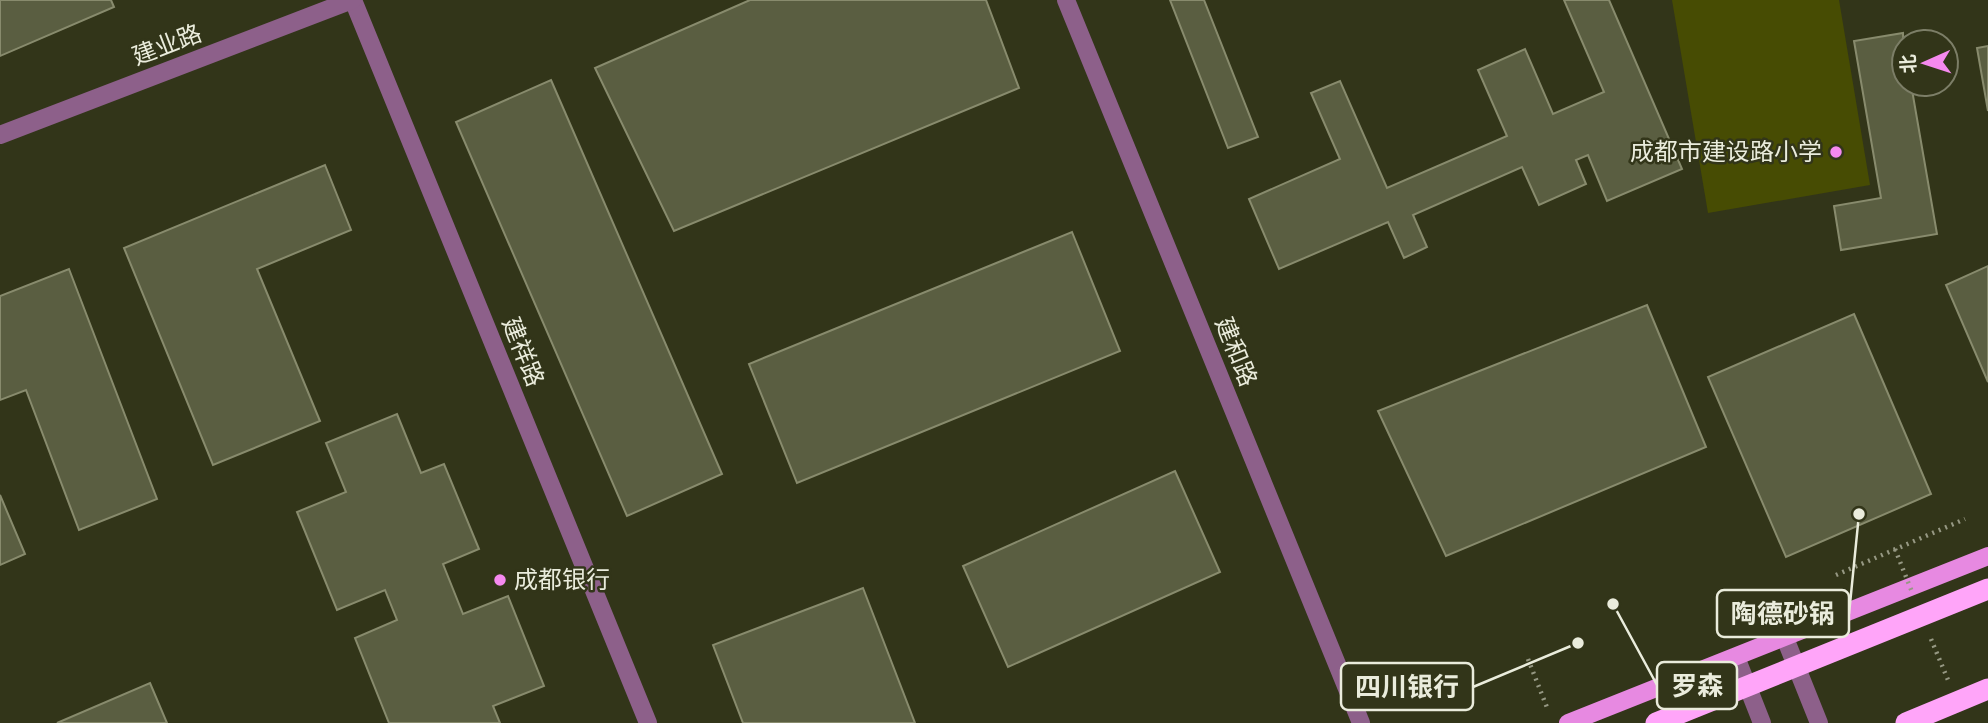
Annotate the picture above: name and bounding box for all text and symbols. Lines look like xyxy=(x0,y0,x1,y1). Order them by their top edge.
street label: 建业路 xyxy=(128,17,206,72)
north arrow xyxy=(1890,28,1960,98)
text: 北 xyxy=(1896,54,1921,74)
place label: 成都市建设路小学 xyxy=(1630,136,1822,167)
marker: 成都市建设路小学 xyxy=(1828,144,1844,160)
street label: 建祥路 xyxy=(496,313,551,391)
street label: 建和路 xyxy=(1209,313,1264,391)
place label: 成都银行 xyxy=(514,564,610,595)
marker: 成都银行 xyxy=(492,572,508,588)
callout: 陶德砂锅 xyxy=(1717,590,1849,637)
text: 陶德砂锅 xyxy=(1731,597,1835,630)
callout: 罗森 xyxy=(1657,662,1737,709)
callout: 四川银行 xyxy=(1341,663,1473,710)
text: 罗森 xyxy=(1671,669,1723,702)
text: 四川银行 xyxy=(1355,670,1459,703)

